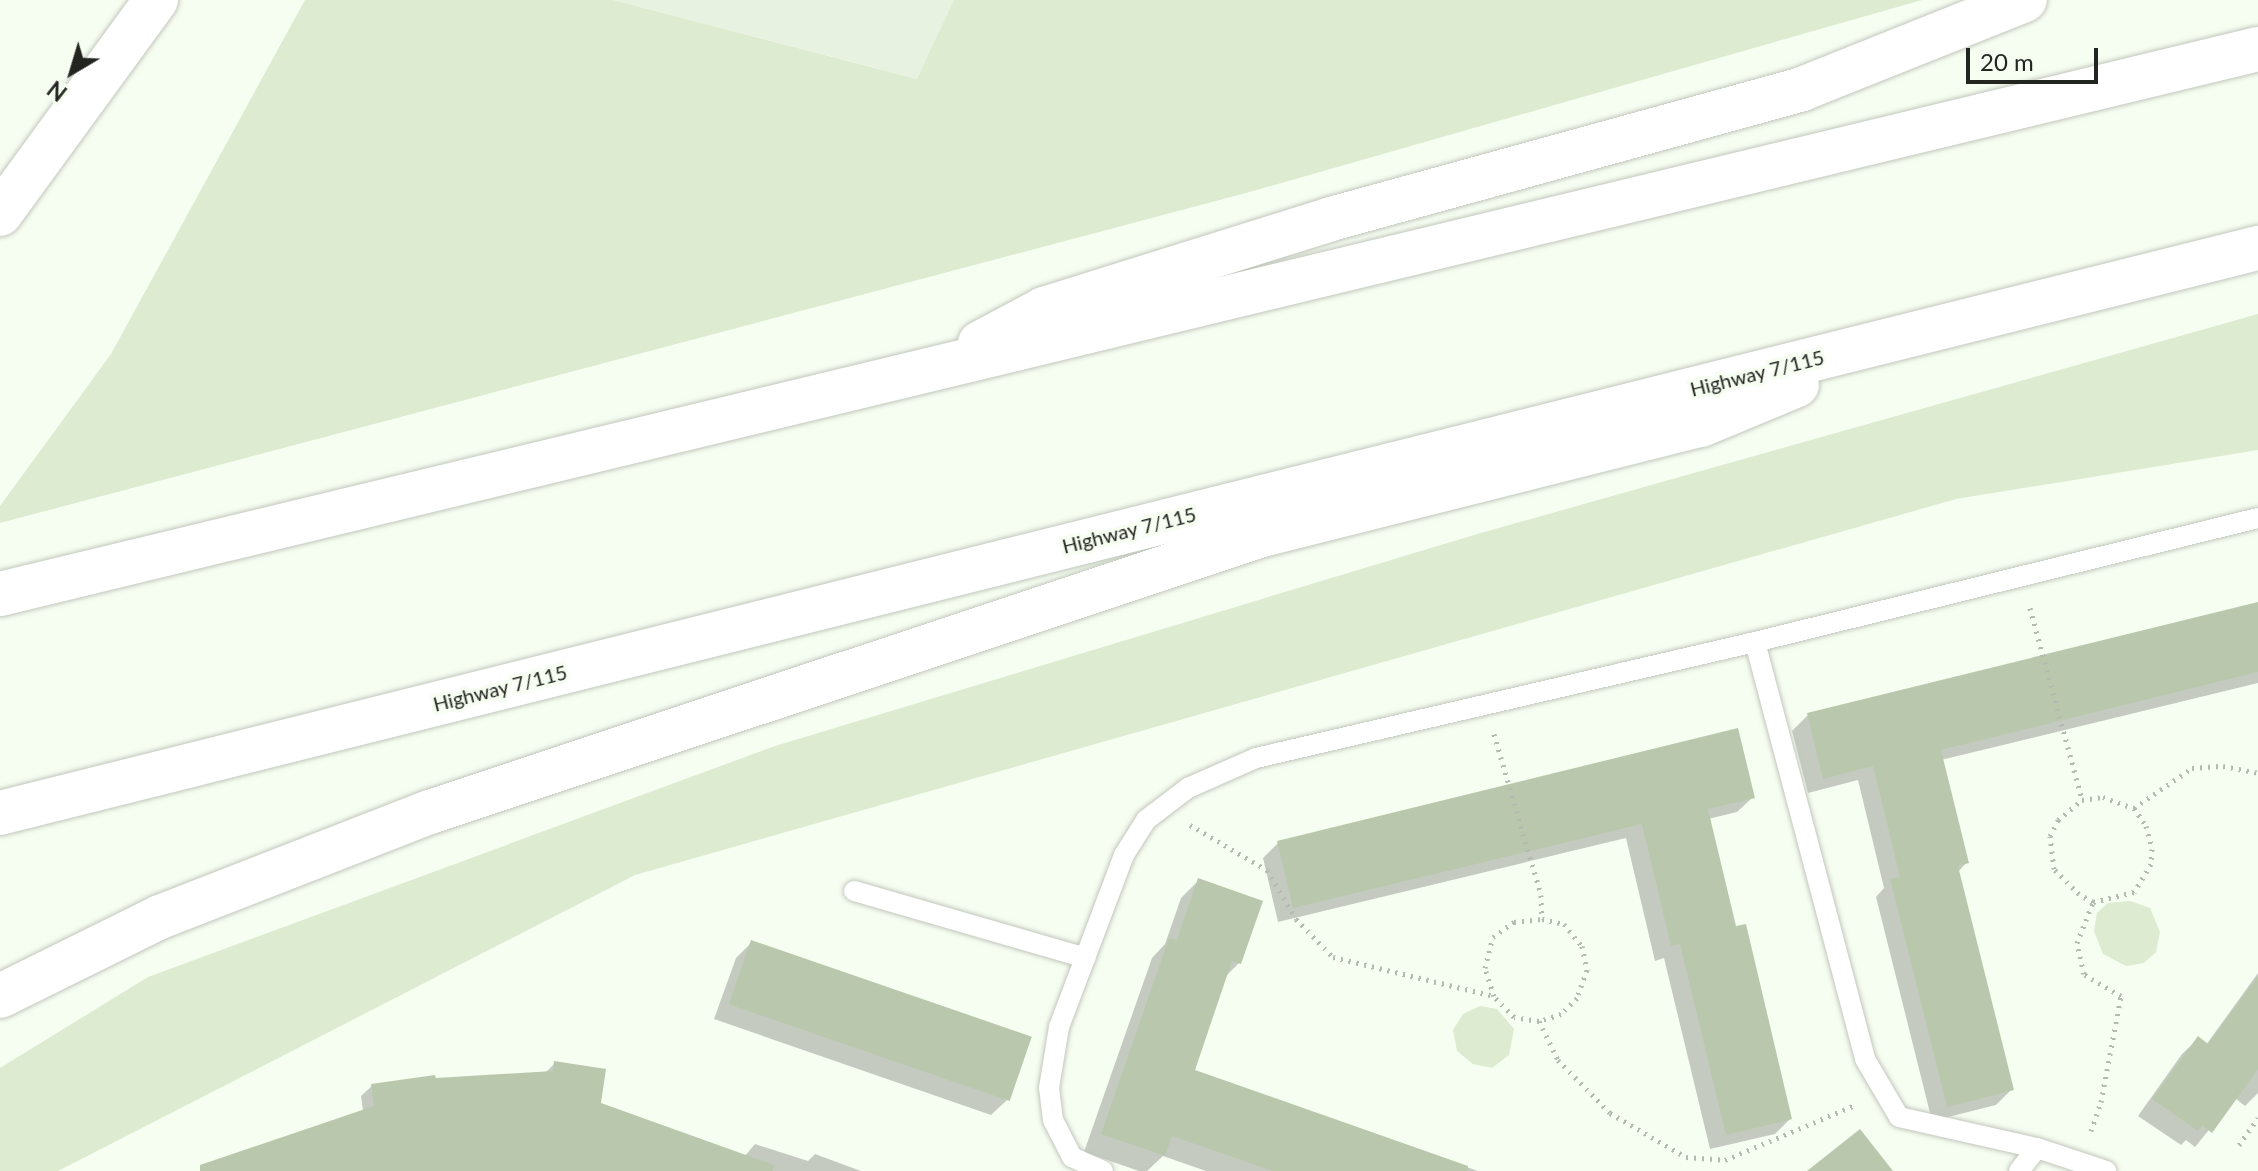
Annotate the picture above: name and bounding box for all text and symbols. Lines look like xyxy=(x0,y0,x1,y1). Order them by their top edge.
north arrow xyxy=(32,32,112,112)
scale bar xyxy=(1970,32,2102,82)
text: 20 m xyxy=(1980,47,2034,76)
text: N xyxy=(42,75,72,107)
street label: Highway 7/115 xyxy=(1687,345,1827,401)
street label: Highway 7/115 xyxy=(1059,502,1199,558)
street label: Highway 7/115 xyxy=(430,660,570,716)

